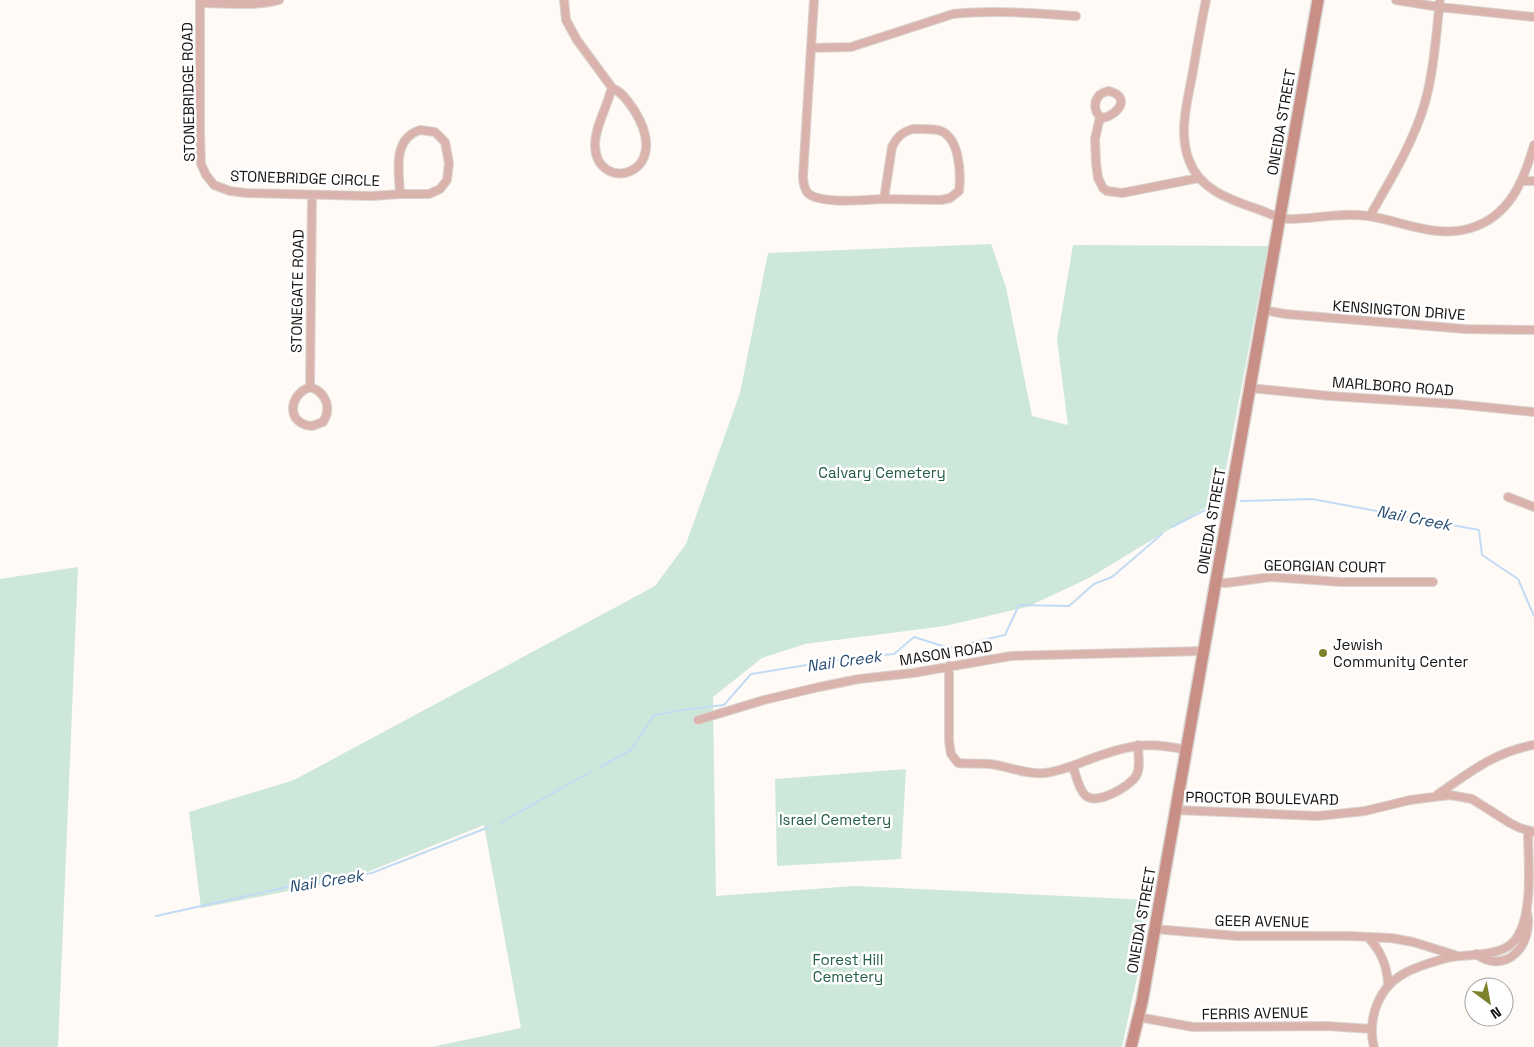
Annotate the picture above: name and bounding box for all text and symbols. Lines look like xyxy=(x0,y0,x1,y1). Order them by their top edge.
street label: STONEBRIDGE ROAD xyxy=(177,22,199,162)
street label: ONEIDA STREET xyxy=(1262,67,1300,177)
street label: STONEBRIDGE CIRCLE xyxy=(230,166,380,190)
street label: STONEGATE ROAD xyxy=(286,229,308,353)
street label: KENSINGTON DRIVE xyxy=(1332,296,1466,324)
street label: MARLBORO ROAD xyxy=(1331,372,1455,400)
park label: Calvary Cemetery xyxy=(818,463,946,482)
street label: ONEIDA STREET xyxy=(1192,466,1230,576)
water label: Nail Creek xyxy=(1375,501,1455,536)
street label: GEORGIAN COURT xyxy=(1264,555,1387,577)
place label: Jewish Community Center xyxy=(1333,635,1469,671)
street label: MASON ROAD xyxy=(898,636,994,670)
water label: Nail Creek xyxy=(805,645,885,677)
marker: Jewish Community Center xyxy=(1317,647,1329,659)
street label: PROCTOR BOULEVARD xyxy=(1185,787,1339,809)
park label: Israel Cemetery xyxy=(779,810,891,829)
water label: Nail Creek xyxy=(287,864,367,897)
street label: ONEIDA STREET xyxy=(1122,865,1160,975)
street label: GEER AVENUE xyxy=(1214,911,1310,931)
park label: Forest Hill Cemetery xyxy=(813,950,883,986)
north arrow xyxy=(1464,977,1514,1027)
street label: FERRIS AVENUE xyxy=(1201,1003,1309,1023)
text: N xyxy=(1487,1003,1505,1023)

